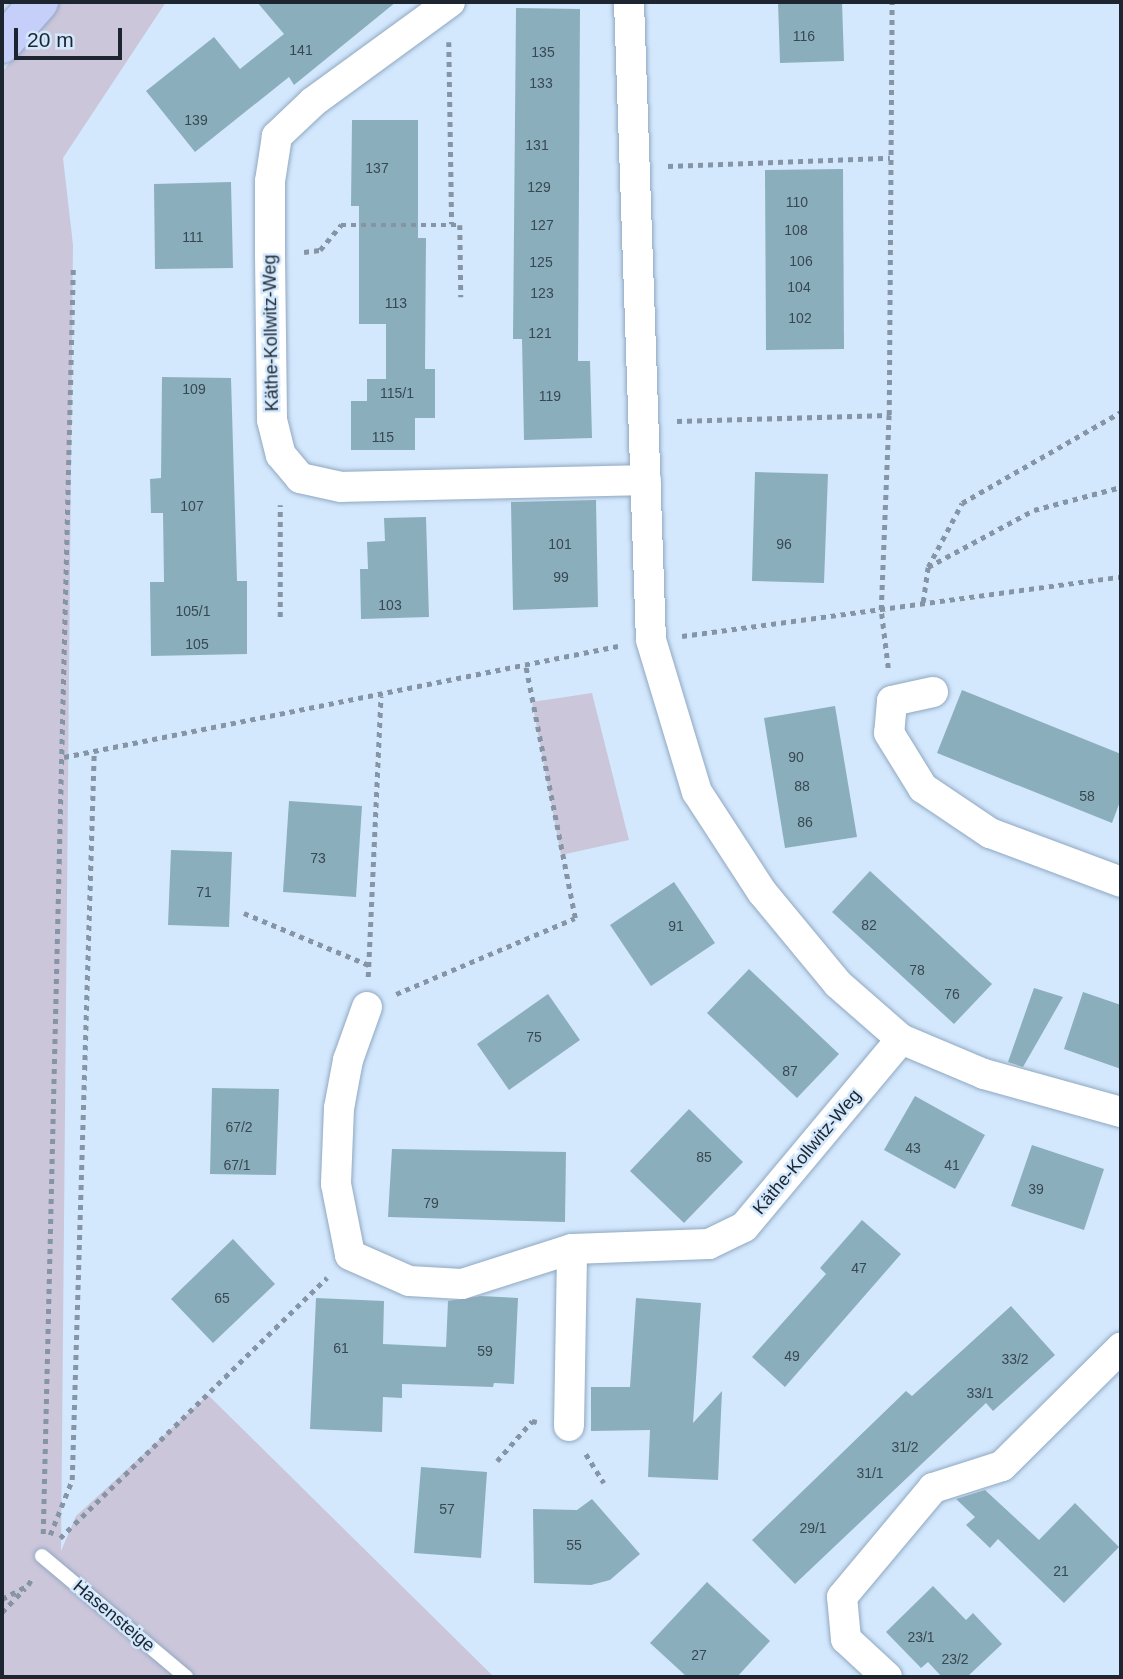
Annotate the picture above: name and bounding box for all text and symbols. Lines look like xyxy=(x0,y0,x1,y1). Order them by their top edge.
scale bar xyxy=(18,14,126,58)
text: 20 m xyxy=(27,28,74,51)
house number: 116 xyxy=(793,28,815,44)
house number: 141 xyxy=(289,42,313,58)
house number: 135 xyxy=(531,44,555,60)
house number: 133 xyxy=(529,75,553,91)
house number: 139 xyxy=(184,112,208,128)
house number: 131 xyxy=(525,137,549,153)
house number: 137 xyxy=(365,160,389,176)
house number: 129 xyxy=(527,179,551,195)
house number: 110 xyxy=(786,194,808,210)
house number: 127 xyxy=(530,217,554,233)
house number: 108 xyxy=(784,222,808,238)
house number: 111 xyxy=(182,229,204,245)
house number: 106 xyxy=(789,253,813,269)
street label: Käthe-Kollwitz-Weg xyxy=(259,254,283,412)
house number: 125 xyxy=(529,254,553,270)
house number: 104 xyxy=(787,279,811,295)
house number: 123 xyxy=(530,285,554,301)
house number: 113 xyxy=(385,295,407,311)
house number: 102 xyxy=(788,310,812,326)
house number: 121 xyxy=(528,325,552,341)
house number: 109 xyxy=(182,381,206,397)
house number: 115/1 xyxy=(380,385,414,401)
house number: 119 xyxy=(539,388,561,404)
house number: 115 xyxy=(372,429,394,445)
house number: 107 xyxy=(180,498,204,514)
house number: 101 xyxy=(548,536,572,552)
house number: 96 xyxy=(776,536,792,552)
house number: 99 xyxy=(553,569,569,585)
house number: 103 xyxy=(378,597,402,613)
house number: 105/1 xyxy=(175,603,211,619)
house number: 105 xyxy=(185,636,209,652)
house number: 90 xyxy=(788,749,804,765)
house number: 88 xyxy=(794,778,810,794)
house number: 58 xyxy=(1079,788,1095,804)
house number: 86 xyxy=(797,814,813,830)
house number: 73 xyxy=(310,850,326,866)
house number: 71 xyxy=(196,884,212,900)
house number: 82 xyxy=(861,917,877,933)
house number: 91 xyxy=(668,918,684,934)
house number: 78 xyxy=(909,962,925,978)
house number: 76 xyxy=(944,986,960,1002)
house number: 75 xyxy=(526,1029,542,1045)
house number: 87 xyxy=(782,1063,798,1079)
street label: Käthe-Kollwitz-Weg xyxy=(748,1085,866,1219)
house number: 67/2 xyxy=(225,1119,253,1135)
house number: 43 xyxy=(905,1140,921,1156)
house number: 85 xyxy=(696,1149,712,1165)
house number: 67/1 xyxy=(223,1157,251,1173)
house number: 41 xyxy=(944,1157,960,1173)
house number: 39 xyxy=(1028,1181,1044,1197)
house number: 79 xyxy=(423,1195,439,1211)
house number: 47 xyxy=(851,1260,867,1276)
house number: 65 xyxy=(214,1290,230,1306)
house number: 61 xyxy=(333,1340,349,1356)
house number: 59 xyxy=(477,1343,493,1359)
house number: 49 xyxy=(784,1348,800,1364)
house number: 33/2 xyxy=(1001,1351,1029,1367)
house number: 33/1 xyxy=(966,1385,994,1401)
house number: 31/2 xyxy=(891,1439,919,1455)
house number: 31/1 xyxy=(856,1465,884,1481)
house number: 57 xyxy=(439,1501,455,1517)
house number: 29/1 xyxy=(799,1520,827,1536)
house number: 55 xyxy=(566,1537,582,1553)
house number: 21 xyxy=(1053,1563,1069,1579)
street label: Hasensteige xyxy=(69,1576,159,1656)
house number: 23/1 xyxy=(907,1629,935,1645)
house number: 27 xyxy=(691,1647,707,1663)
house number: 23/2 xyxy=(941,1651,969,1667)

